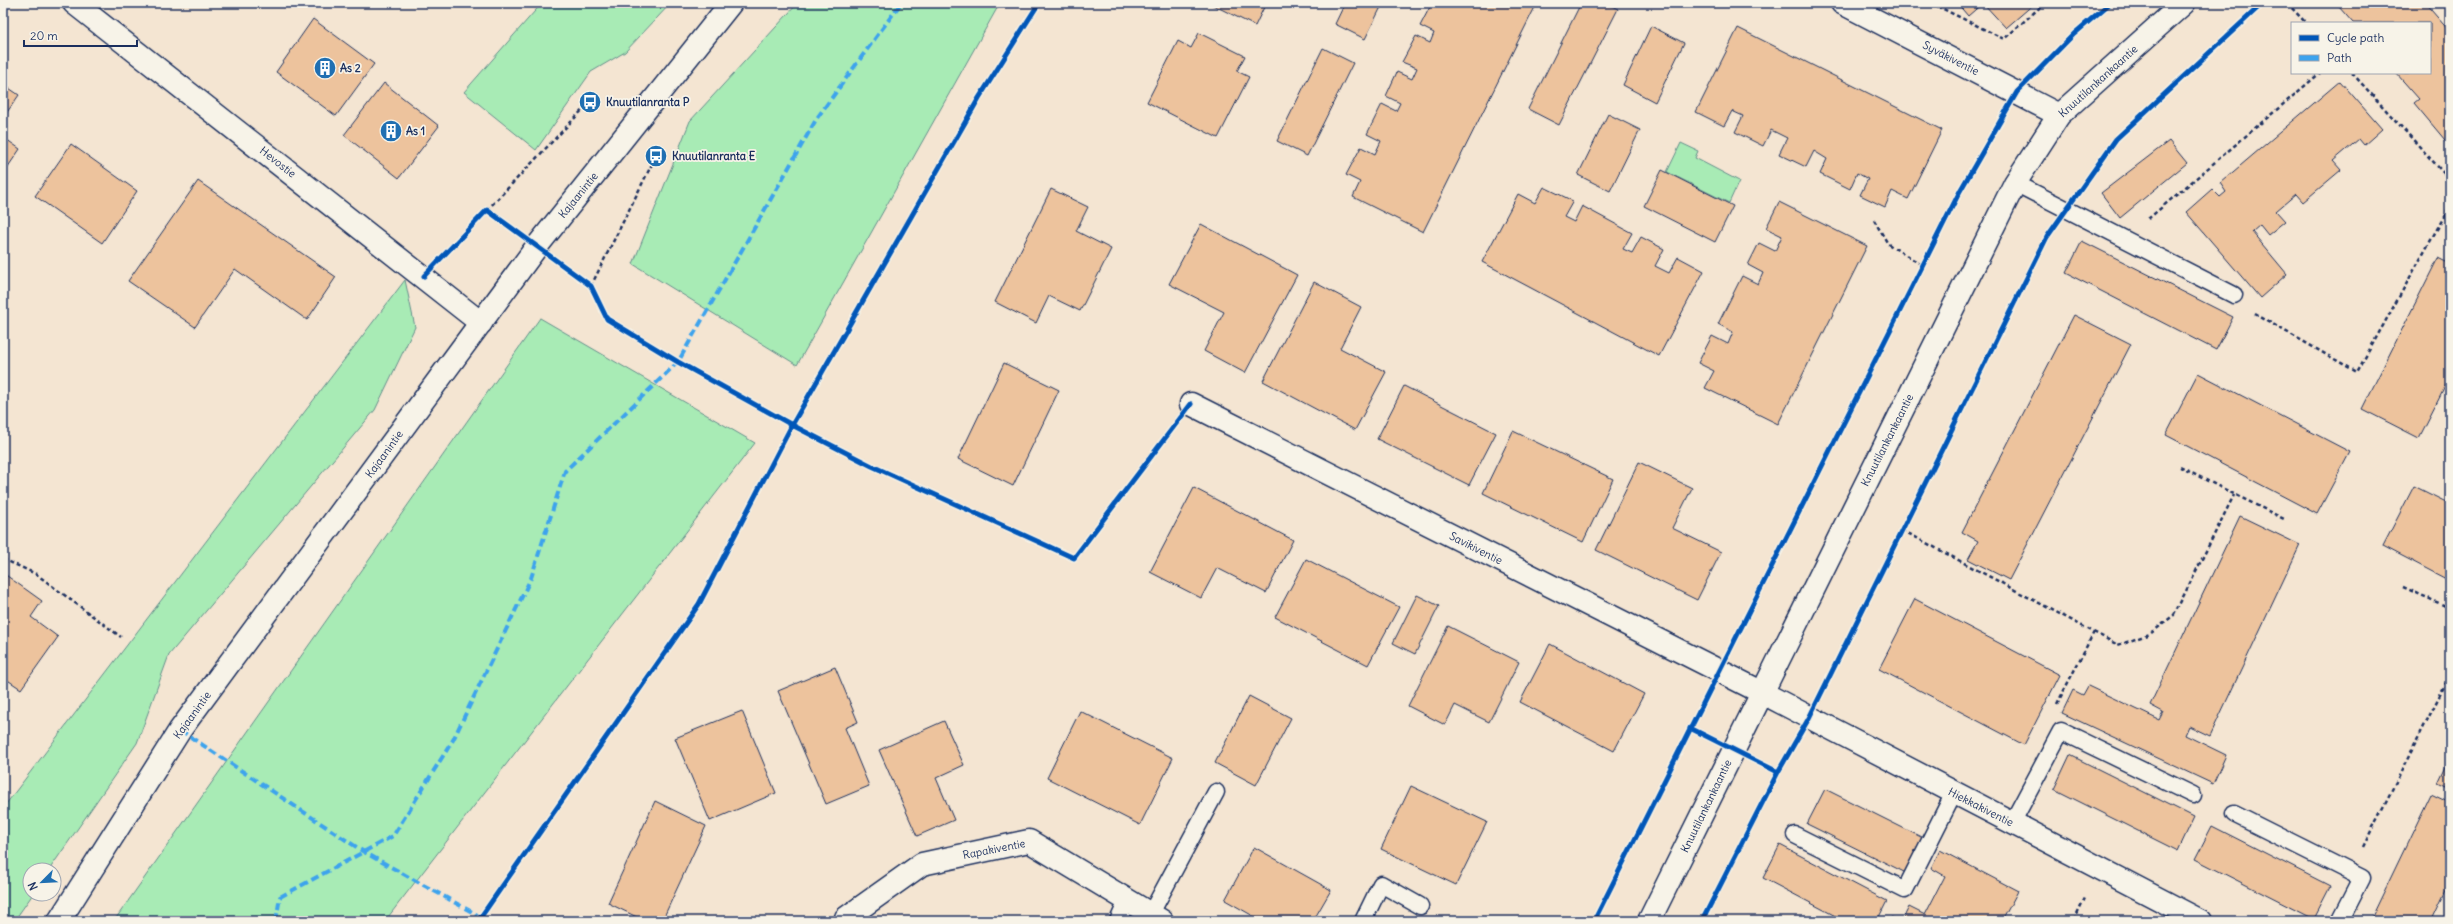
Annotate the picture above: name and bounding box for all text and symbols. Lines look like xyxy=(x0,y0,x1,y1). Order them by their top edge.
scale bar xyxy=(24,22,137,48)
legend xyxy=(2291,22,2431,74)
text: 20 m xyxy=(30,28,58,43)
text: Cycle path xyxy=(2327,30,2384,45)
street label: Syväkiventie xyxy=(1920,38,1982,78)
street label: Knuutilankankaantie xyxy=(2055,42,2141,120)
text: Path xyxy=(2327,50,2352,65)
building icon: As 2 xyxy=(312,55,338,81)
place label: As 2 xyxy=(340,61,361,75)
bus stop icon: Knuutilanranta P xyxy=(577,89,603,115)
place label: Knuutilanranta P xyxy=(606,95,690,109)
building icon: As 1 xyxy=(378,118,404,144)
place label: As 1 xyxy=(406,124,425,138)
street label: Hevostie xyxy=(257,143,299,181)
bus stop icon: Knuutilanranta E xyxy=(643,143,669,169)
place label: Knuutilanranta E xyxy=(672,149,756,163)
street label: Kajaanintie xyxy=(555,169,601,221)
street label: Knuutilankankaantie xyxy=(1858,391,1916,489)
street label: Kajaanintie xyxy=(362,428,406,480)
street label: Savikiventie xyxy=(1447,529,1505,567)
street label: Kajaanintie xyxy=(170,689,214,741)
street label: Knuutilankankaantie xyxy=(1677,757,1735,855)
street label: Hiekkakiventie xyxy=(1946,785,2016,829)
street label: Rapakiventie xyxy=(962,836,1027,862)
north arrow xyxy=(22,862,62,902)
text: N xyxy=(25,880,41,892)

